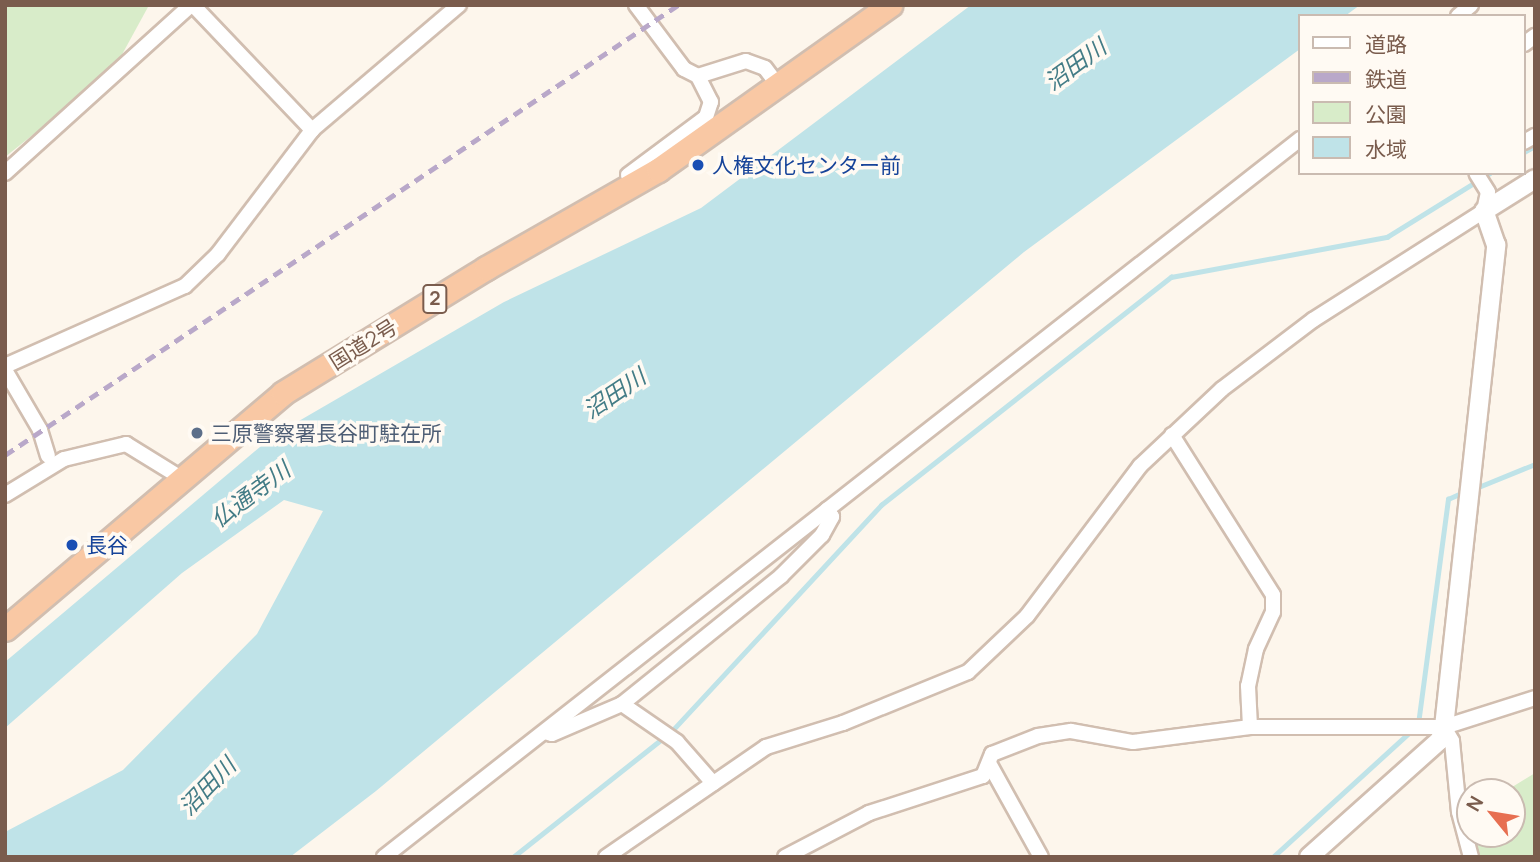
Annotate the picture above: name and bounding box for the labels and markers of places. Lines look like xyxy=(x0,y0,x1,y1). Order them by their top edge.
place label: 人権文化センター前 xyxy=(712,152,901,178)
marker: 人権文化センター前 xyxy=(690,157,706,173)
place label: 三原警察署長谷町駐在所 xyxy=(211,420,442,446)
marker: 三原警察署長谷町駐在所 xyxy=(189,425,205,441)
place label: 長谷 xyxy=(86,532,128,558)
marker: 長谷 xyxy=(64,537,80,553)

